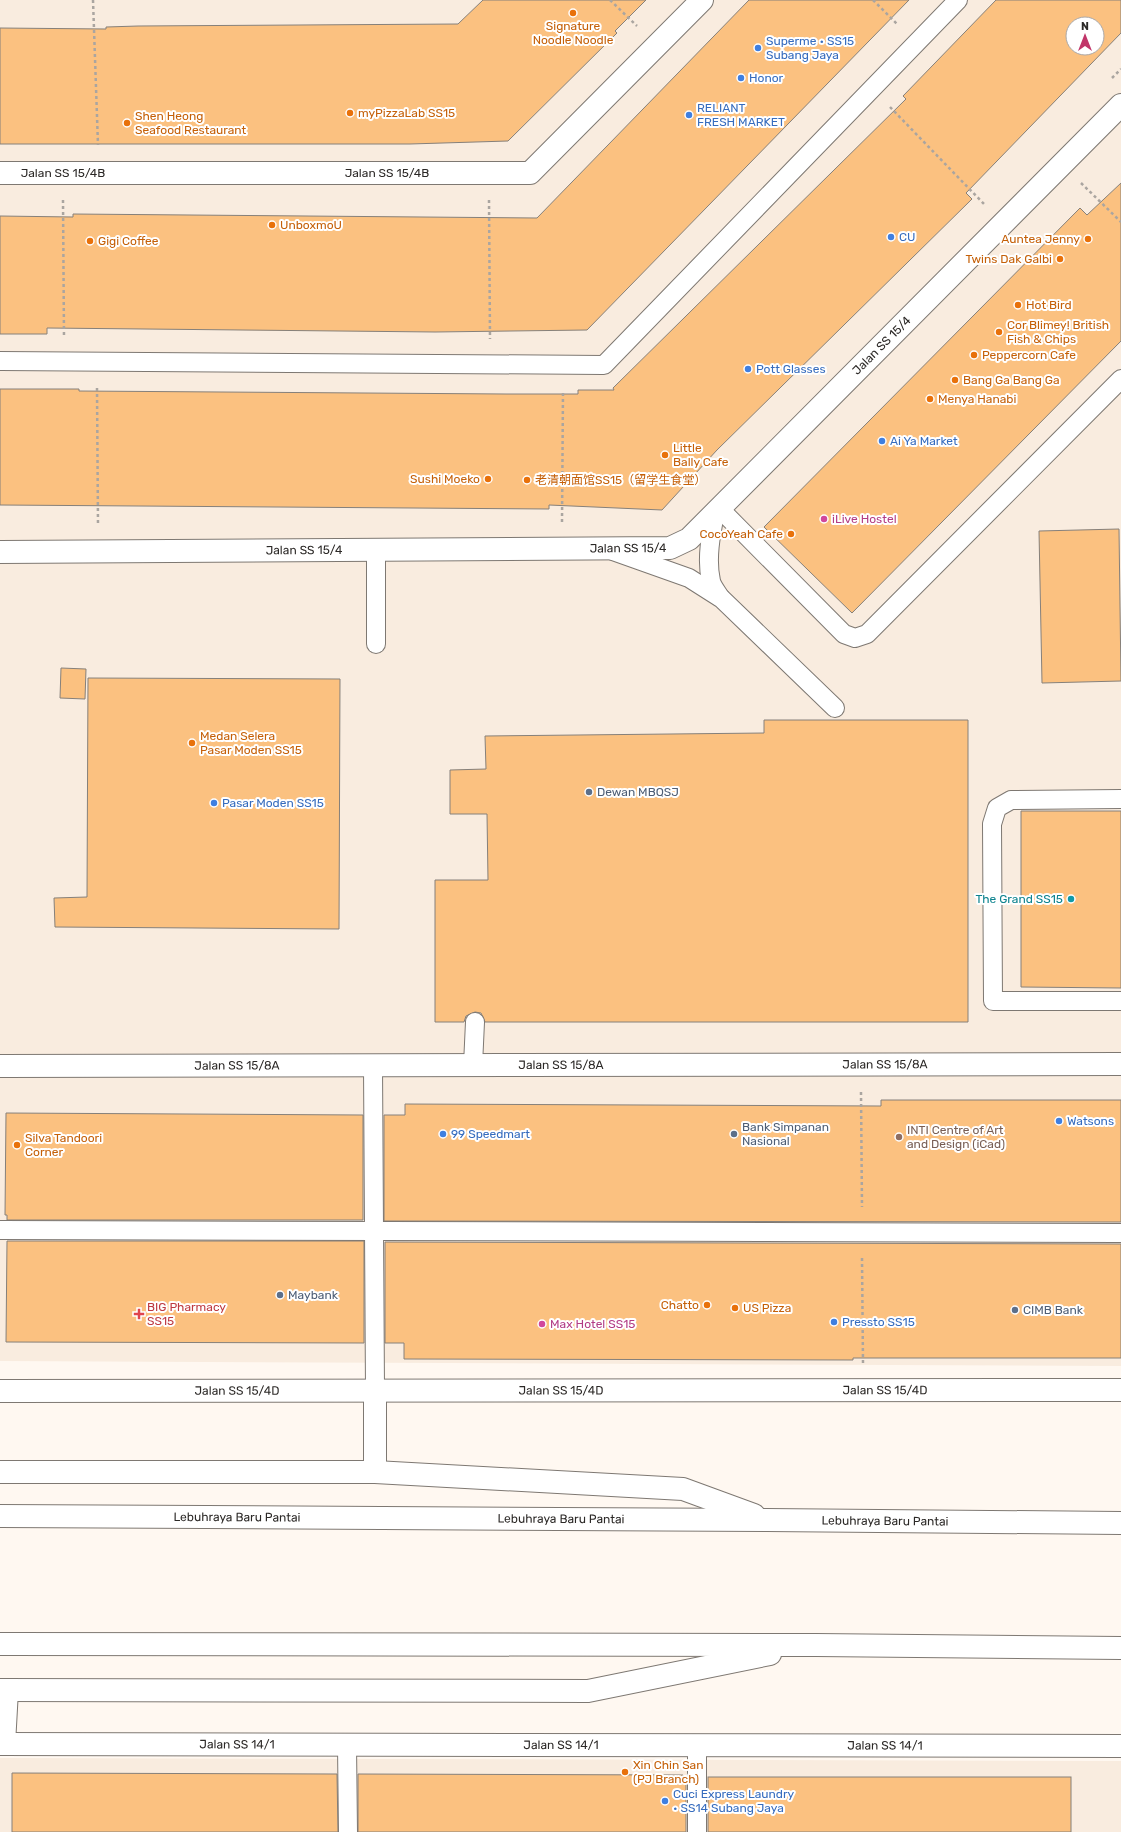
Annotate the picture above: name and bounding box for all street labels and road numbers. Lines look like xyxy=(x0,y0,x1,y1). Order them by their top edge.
street label: Jalan SS 15/4B xyxy=(21,166,105,180)
street label: Jalan SS 15/4B xyxy=(345,166,429,180)
street label: Jalan SS 15/4 xyxy=(850,313,914,378)
street label: Jalan SS 15/4 xyxy=(590,541,667,555)
street label: Jalan SS 15/4 xyxy=(266,543,343,557)
street label: Jalan SS 15/8A xyxy=(842,1057,928,1071)
street label: Jalan SS 15/8A xyxy=(518,1058,604,1072)
street label: Jalan SS 15/8A xyxy=(194,1059,280,1073)
street label: Jalan SS 15/4D xyxy=(519,1383,603,1398)
street label: Jalan SS 15/4D xyxy=(843,1383,927,1397)
street label: Jalan SS 15/4D xyxy=(195,1384,279,1398)
street label: Lebuhraya Baru Pantai xyxy=(173,1510,301,1525)
street label: Lebuhraya Baru Pantai xyxy=(497,1512,625,1526)
street label: Lebuhraya Baru Pantai xyxy=(821,1513,949,1529)
street label: Jalan SS 14/1 xyxy=(199,1737,275,1751)
street label: Jalan SS 14/1 xyxy=(523,1738,599,1752)
street label: Jalan SS 14/1 xyxy=(847,1739,923,1753)

